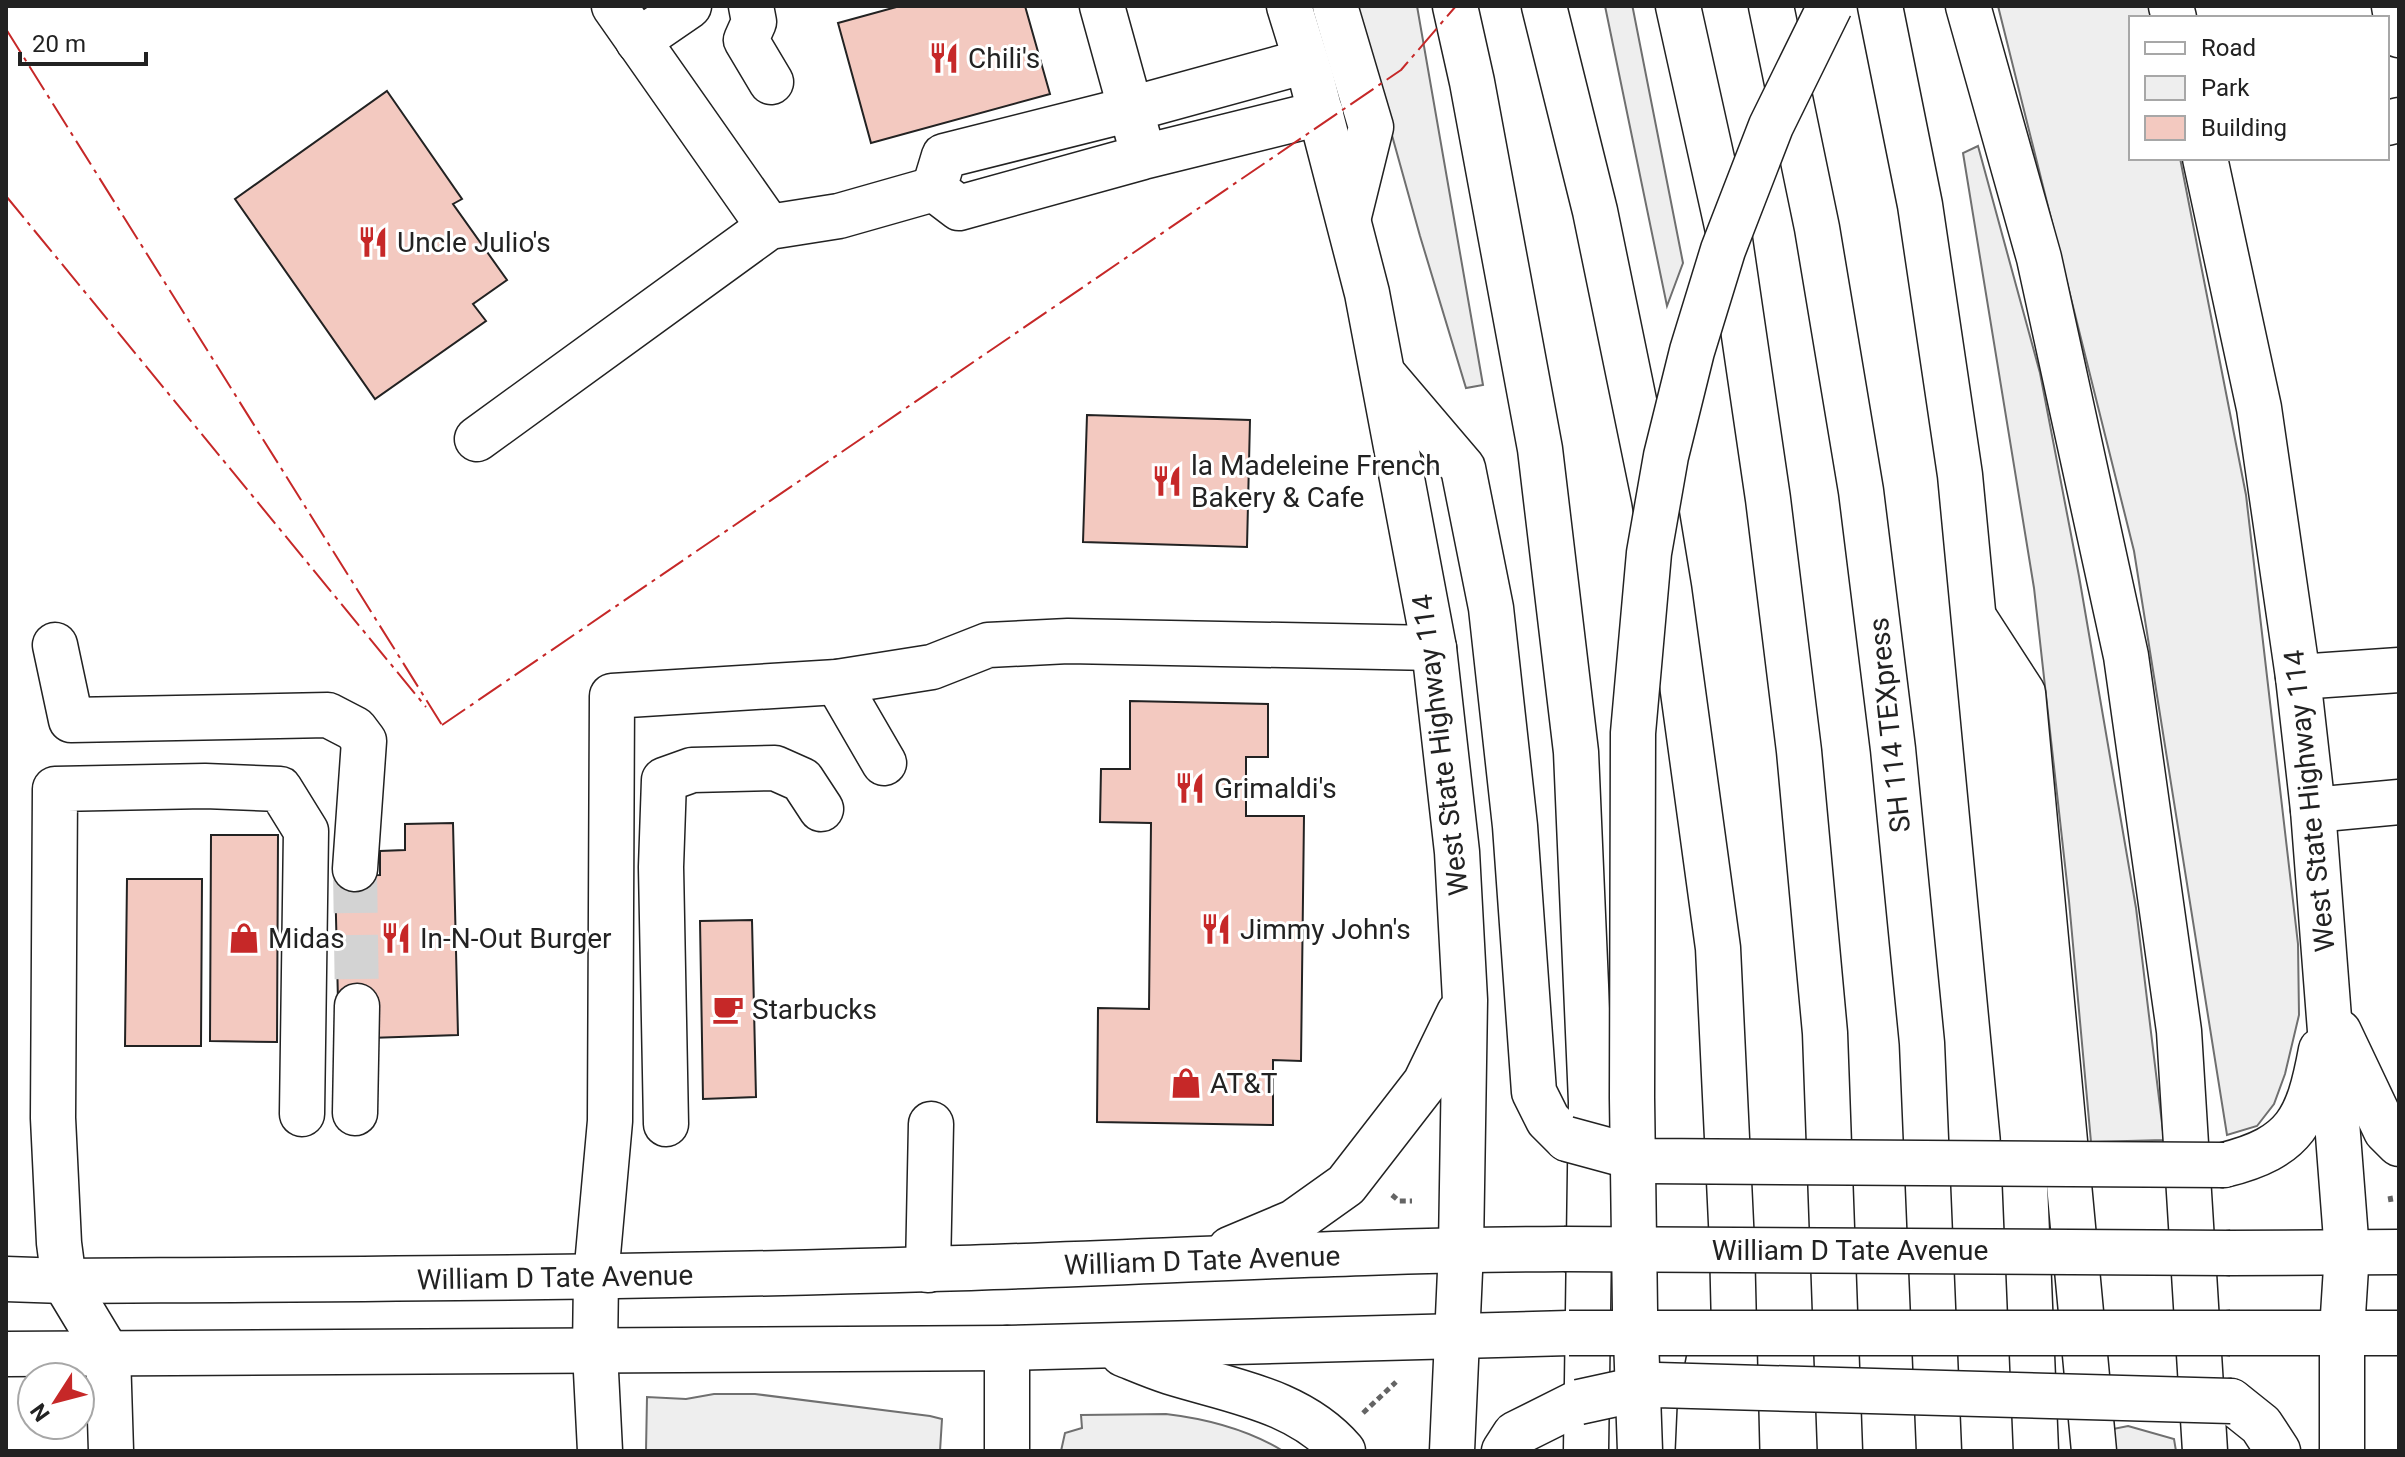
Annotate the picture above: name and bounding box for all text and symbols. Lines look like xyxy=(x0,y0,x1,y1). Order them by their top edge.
scale bar xyxy=(20,16,146,66)
legend xyxy=(2129,16,2389,160)
text: 20 m xyxy=(32,30,86,58)
text: Road xyxy=(2201,34,2256,62)
restaurant icon: Chili's xyxy=(927,41,961,75)
place label: Chili's xyxy=(968,42,1040,75)
text: Park xyxy=(2201,74,2250,102)
text: Building xyxy=(2201,114,2287,142)
restaurant icon: Uncle Julio's xyxy=(356,225,390,259)
place label: Uncle Julio's xyxy=(397,226,551,259)
place label: la Madeleine French Bakery & Cafe xyxy=(1191,449,1441,514)
restaurant icon: la Madeleine French Bakery & Cafe xyxy=(1150,464,1184,498)
street label: West State Highway 114 xyxy=(1406,592,1475,897)
street label: SH 114 TEXpress xyxy=(1862,616,1917,834)
street label: West State Highway 114 xyxy=(2277,648,2342,953)
restaurant icon: Grimaldi's xyxy=(1173,771,1207,805)
place label: Grimaldi's xyxy=(1214,772,1337,805)
restaurant icon: Jimmy John's xyxy=(1199,912,1233,946)
place label: Jimmy John's xyxy=(1240,913,1411,946)
shop icon: Midas xyxy=(227,921,261,955)
restaurant icon: In-N-Out Burger xyxy=(379,921,413,955)
place label: Midas xyxy=(268,922,345,955)
place label: In-N-Out Burger xyxy=(420,922,612,955)
cafe icon: Starbucks xyxy=(711,992,745,1026)
place label: Starbucks xyxy=(752,993,877,1026)
shop icon: AT&T xyxy=(1169,1066,1203,1100)
place label: AT&T xyxy=(1210,1067,1278,1100)
street label: William D Tate Avenue xyxy=(1712,1234,1988,1267)
street label: William D Tate Avenue xyxy=(1063,1239,1341,1282)
street label: William D Tate Avenue xyxy=(416,1259,694,1296)
north arrow xyxy=(16,1361,96,1441)
text: N xyxy=(26,1399,55,1426)

